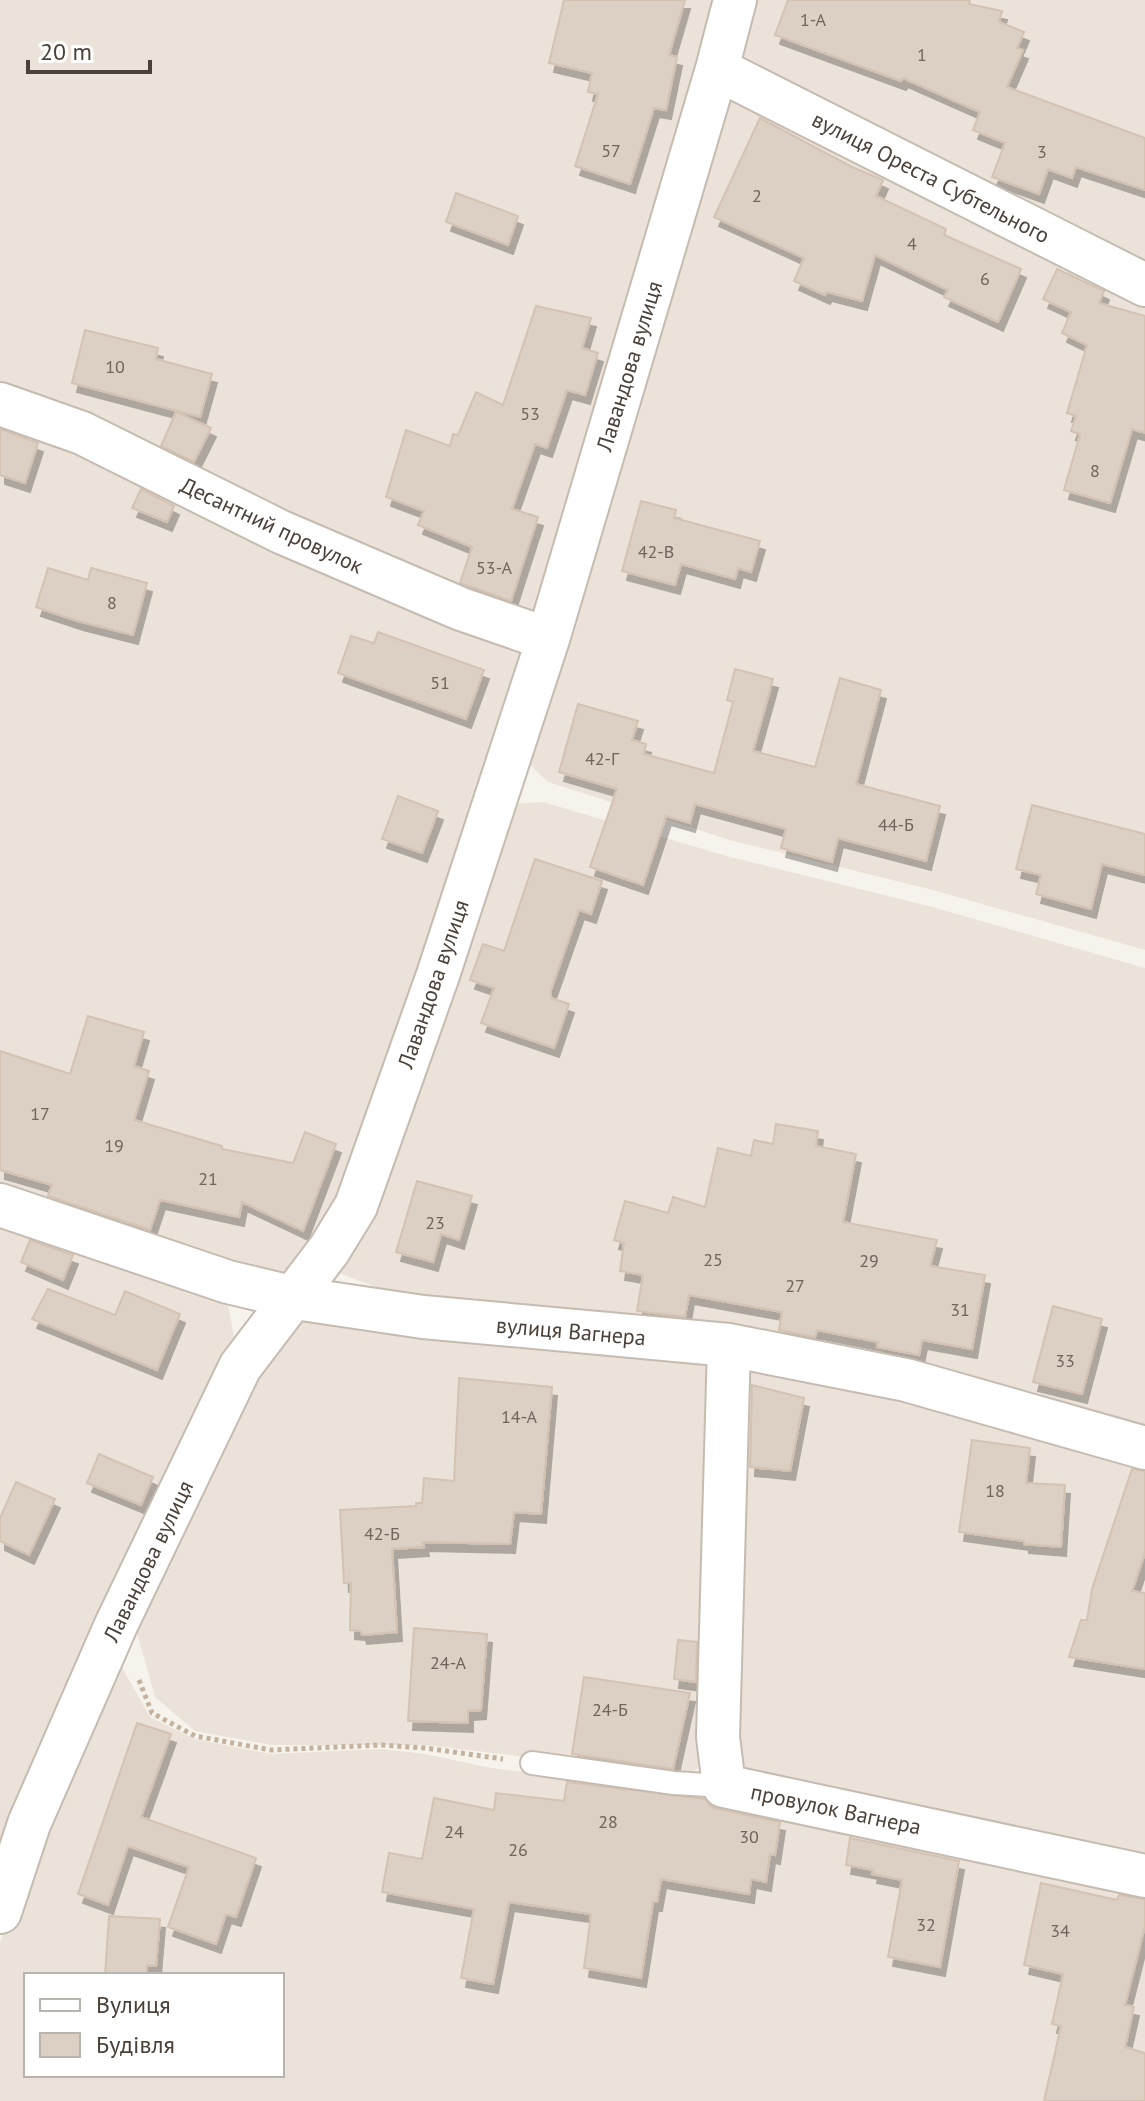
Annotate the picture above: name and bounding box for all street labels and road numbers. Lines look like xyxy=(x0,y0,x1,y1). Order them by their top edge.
street label: вулиця Ореста Субтельного xyxy=(807,105,1055,249)
street label: Лавандова вулиця xyxy=(590,278,668,455)
street label: Десантний провулок xyxy=(176,470,368,580)
street label: Лавандова вулиця xyxy=(391,896,475,1073)
street label: вулиця Вагнера xyxy=(495,1311,647,1351)
street label: Лавандова вулиця xyxy=(96,1476,199,1647)
street label: провулок Вагнера xyxy=(748,1777,924,1841)

